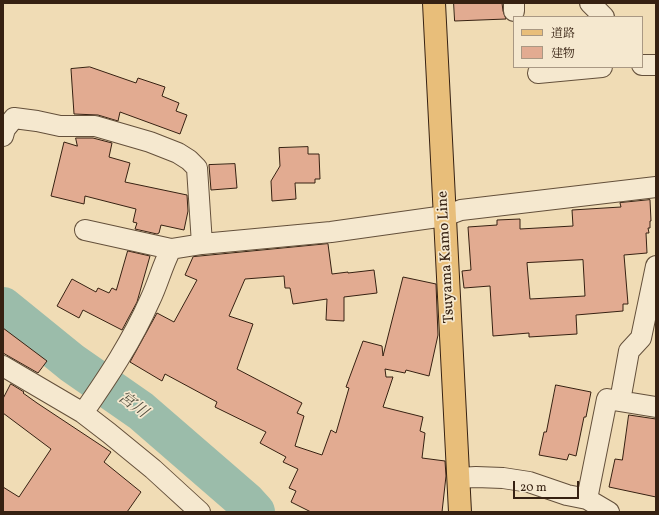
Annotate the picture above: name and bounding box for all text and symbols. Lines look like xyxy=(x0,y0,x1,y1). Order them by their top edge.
legend xyxy=(513,16,643,68)
text: 道路 xyxy=(551,26,575,42)
text: 建物 xyxy=(551,46,575,62)
street label: Tsuyama Kamo Line xyxy=(435,190,459,324)
water label: 宮川 xyxy=(113,389,151,423)
scale bar xyxy=(515,473,581,499)
text: 20 m xyxy=(520,480,547,496)

